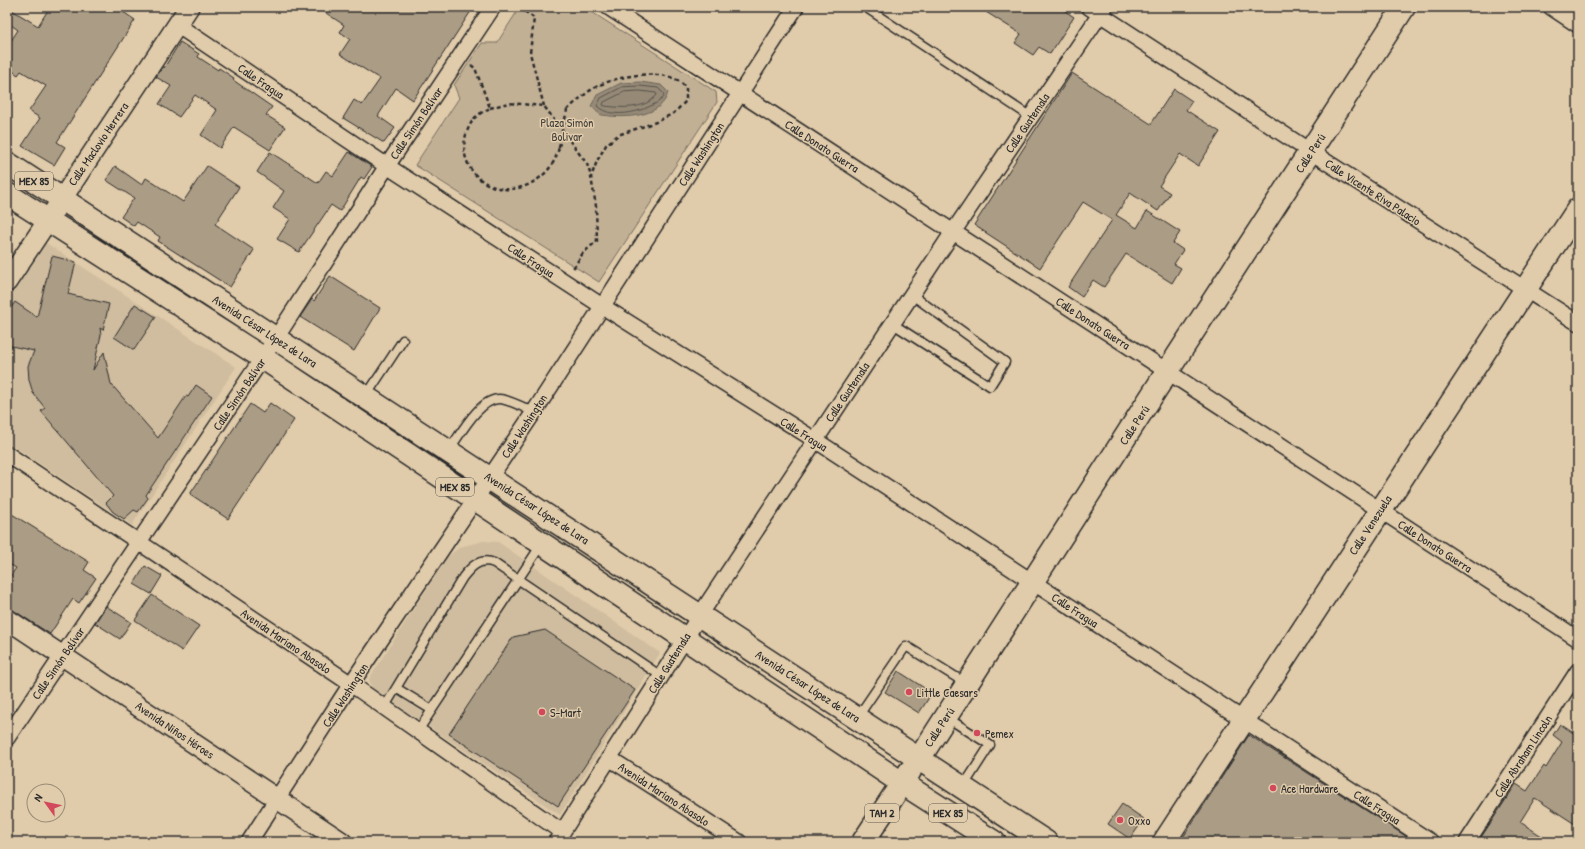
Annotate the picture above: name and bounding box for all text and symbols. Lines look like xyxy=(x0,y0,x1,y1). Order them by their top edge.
street label: Calle Fragua xyxy=(234,59,288,103)
street label: Calle Simón Bolívar xyxy=(385,83,447,163)
street label: Calle Guatemala xyxy=(1001,89,1053,156)
street label: Calle Maclovio Herrera xyxy=(64,99,132,189)
park label: Plaza Simón Bolivar xyxy=(541,114,593,145)
street label: Calle Donato Guerra xyxy=(781,116,863,177)
street label: Calle Washington xyxy=(674,119,728,189)
street label: Calle Perú xyxy=(1291,130,1329,176)
street label: Calle Vicente Riva Palacio xyxy=(1322,155,1424,229)
road number: MEX 85 xyxy=(15,172,53,190)
street label: Calle Fragua xyxy=(504,239,558,282)
street label: Avenida César López de Lara xyxy=(209,291,321,371)
street label: Calle Donato Guerra xyxy=(1052,293,1134,354)
street label: Calle Simón Bolívar xyxy=(208,354,270,434)
street label: Calle Guatemala xyxy=(821,358,873,425)
street label: Calle Washington xyxy=(497,391,551,461)
street label: Calle Perú xyxy=(1115,402,1153,448)
street label: Calle Fragua xyxy=(777,413,831,455)
street label: Avenida César López de Lara xyxy=(481,468,593,548)
road number: MEX 85 xyxy=(436,478,474,496)
street label: Calle Venezuela xyxy=(1344,491,1396,558)
street label: Calle Donato Guerra xyxy=(1394,516,1476,577)
street label: Calle Fragua xyxy=(1048,589,1102,632)
street label: Avenida Mariano Abasolo xyxy=(237,604,335,678)
street label: Calle Simón Bolívar xyxy=(27,623,89,703)
street label: Calle Guatemala xyxy=(644,629,695,697)
street label: Avenida César López de Lara xyxy=(752,646,864,726)
street label: Calle Washington xyxy=(318,660,372,730)
place label: Little Caesars xyxy=(917,684,978,701)
marker: Little Caesars xyxy=(904,687,914,697)
street label: Avenida Niños Héroes xyxy=(132,697,218,763)
place label: S-Mart xyxy=(550,704,582,721)
street label: Calle Perú xyxy=(920,704,958,750)
marker: S-Mart xyxy=(537,707,547,717)
street label: Calle Abraham Lincoln xyxy=(1490,711,1556,801)
place label: Pemex xyxy=(985,725,1014,742)
marker: Pemex xyxy=(972,728,982,738)
street label: Avenida Mariano Abasolo xyxy=(615,758,713,830)
place label: Ace Hardware xyxy=(1281,780,1339,797)
north arrow xyxy=(26,783,66,823)
marker: Ace Hardware xyxy=(1268,783,1278,793)
street label: Calle Fragua xyxy=(1350,786,1404,829)
text: N xyxy=(30,791,45,804)
road number: TAM 2 xyxy=(865,804,899,822)
road number: MEX 85 xyxy=(929,804,967,822)
place label: Oxxo xyxy=(1128,812,1150,829)
marker: Oxxo xyxy=(1115,815,1125,825)

